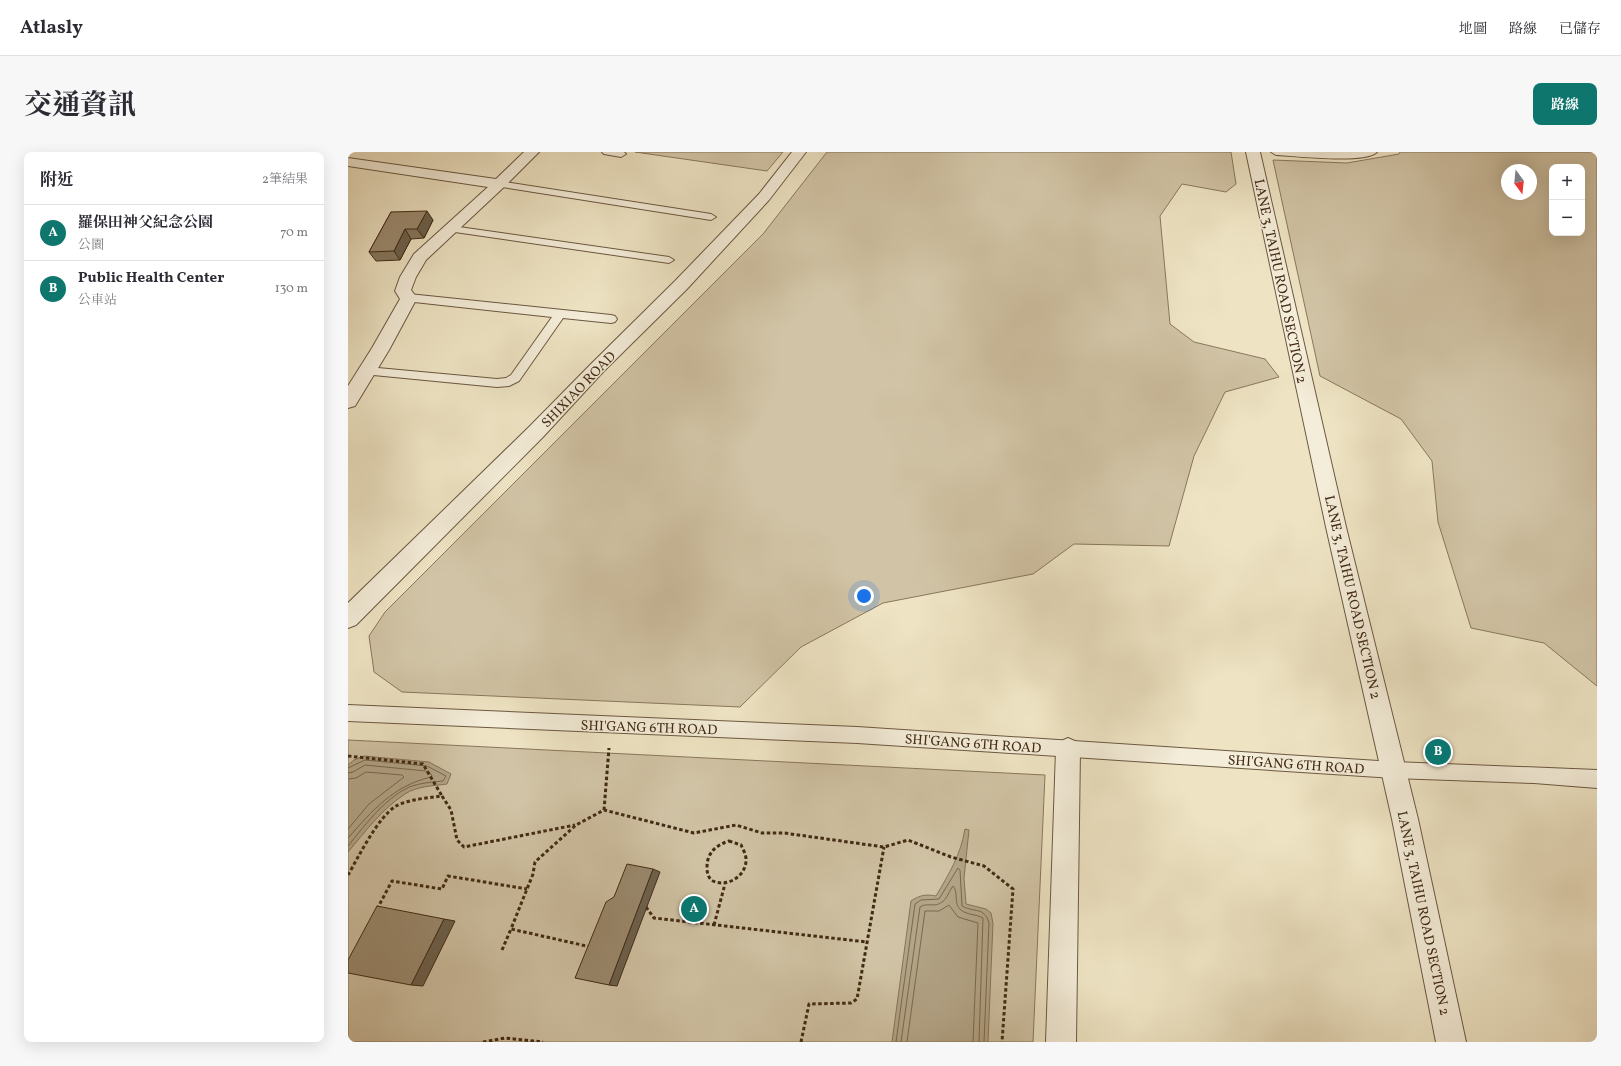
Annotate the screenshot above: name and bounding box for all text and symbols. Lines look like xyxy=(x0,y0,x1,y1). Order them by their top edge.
text: Atlasly xyxy=(20,15,83,41)
text: 地圖 xyxy=(1459,20,1487,39)
text: 路線 xyxy=(1509,20,1537,39)
text: 已儲存 xyxy=(1559,20,1601,39)
button: 路線 xyxy=(1533,83,1597,125)
text: 交通資訊 xyxy=(24,87,136,126)
north arrow xyxy=(1501,164,1537,200)
map controls xyxy=(1549,164,1585,236)
button: + xyxy=(1549,164,1585,200)
text: 附近 xyxy=(40,169,74,192)
text: 2筆結果 xyxy=(262,171,308,189)
street label: LANE 3, TAIHU ROAD SECTION 2 xyxy=(1249,177,1311,385)
button: − xyxy=(1549,200,1585,236)
text: 羅保田神父紀念公園 xyxy=(78,213,213,234)
text: A xyxy=(48,224,58,242)
text: 70 m xyxy=(280,224,308,242)
text: 公園 xyxy=(78,237,104,255)
text: Public Health Center xyxy=(78,268,224,289)
text: B xyxy=(49,280,57,298)
text: 130 m xyxy=(275,280,308,298)
text: 公車站 xyxy=(78,292,117,310)
street label: SHIXIAO ROAD xyxy=(538,348,621,433)
street label: LANE 3, TAIHU ROAD SECTION 2 xyxy=(1319,494,1384,701)
your location xyxy=(854,586,874,606)
street label: SHI'GANG 6TH ROAD xyxy=(580,717,718,740)
street label: SHI'GANG 6TH ROAD xyxy=(904,730,1042,759)
pin: B xyxy=(1425,737,1451,767)
street label: SHI'GANG 6TH ROAD xyxy=(1227,751,1365,780)
street label: LANE 3, TAIHU ROAD SECTION 2 xyxy=(1392,809,1454,1017)
pin: A xyxy=(681,894,707,924)

